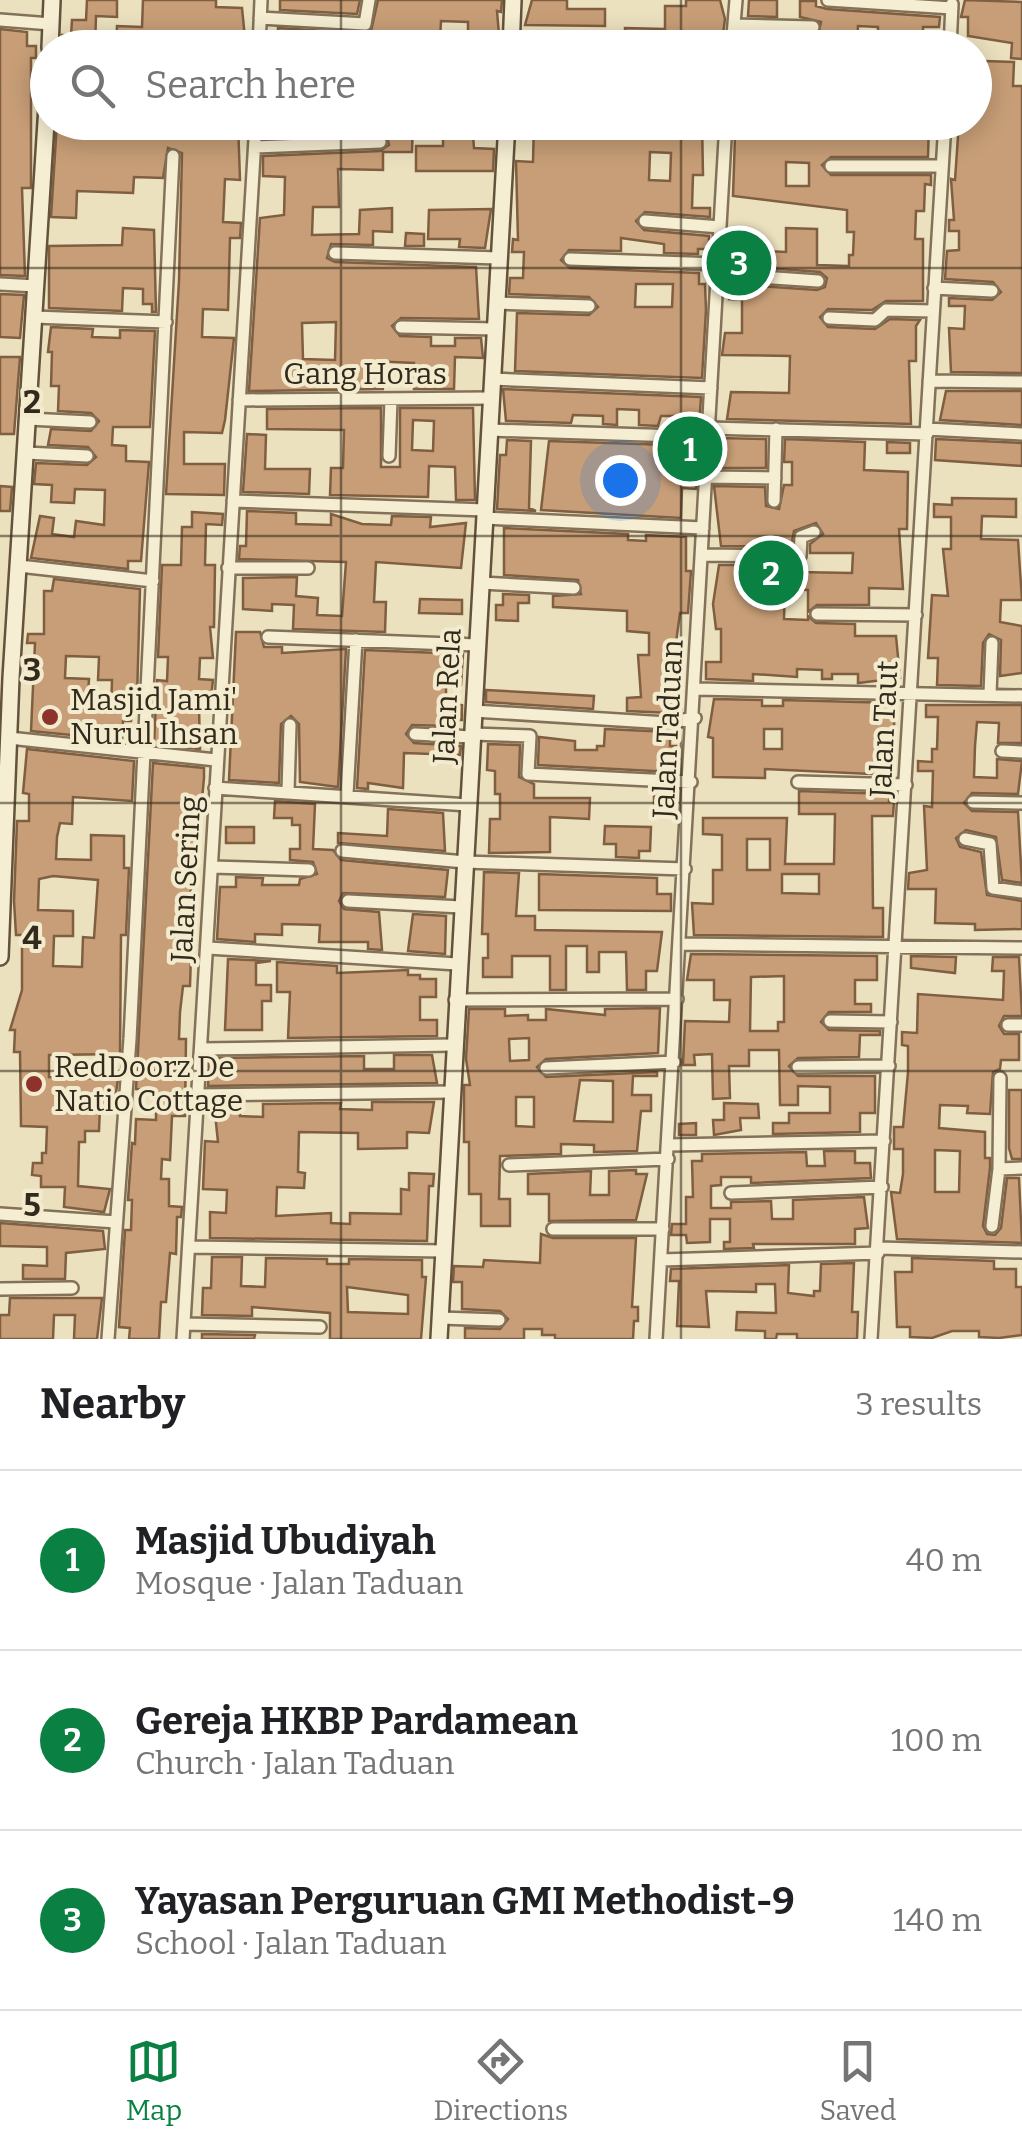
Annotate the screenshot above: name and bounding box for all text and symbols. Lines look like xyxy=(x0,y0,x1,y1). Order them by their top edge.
search box xyxy=(30,30,992,140)
icon: search xyxy=(65,58,120,113)
text: Search here xyxy=(145,62,356,108)
pin: 3 xyxy=(706,226,772,300)
street label: Gang Horas xyxy=(283,356,447,392)
text: 2 xyxy=(23,383,41,421)
pin: 1 xyxy=(658,412,722,486)
your location xyxy=(595,455,646,506)
pin: 2 xyxy=(738,536,804,610)
street label: Jalan Rela xyxy=(425,627,469,766)
street label: Jalan Taduan xyxy=(645,638,691,821)
text: 3 xyxy=(23,651,41,689)
street label: Jalan Taut xyxy=(862,659,906,799)
place label: Masjid Jami' Nurul Ihsan xyxy=(70,682,238,752)
marker: Masjid Jami' Nurul Ihsan xyxy=(39,706,61,728)
street label: Jalan Sering xyxy=(164,795,208,964)
text: 4 xyxy=(22,919,42,957)
place label: RedDoorz De Natio Cottage xyxy=(54,1049,243,1119)
marker: RedDoorz De Natio Cottage xyxy=(23,1073,45,1095)
text: 5 xyxy=(23,1186,41,1224)
text: Nearby xyxy=(40,1379,185,1429)
text: 3 results xyxy=(856,1385,982,1423)
text: Masjid Ubudiyah xyxy=(135,1518,436,1564)
text: 1 xyxy=(66,1541,79,1579)
text: 40 m xyxy=(906,1541,982,1579)
text: Mosque · Jalan Taduan xyxy=(135,1564,463,1602)
text: Gereja HKBP Pardamean xyxy=(135,1698,578,1744)
text: 2 xyxy=(63,1721,82,1759)
text: 100 m xyxy=(891,1721,982,1759)
text: Church · Jalan Taduan xyxy=(135,1744,454,1782)
text: Yayasan Perguruan GMI Methodist-9 xyxy=(135,1878,795,1924)
text: 3 xyxy=(63,1901,82,1939)
text: 140 m xyxy=(893,1901,982,1939)
text: School · Jalan Taduan xyxy=(135,1924,446,1962)
tab: Map xyxy=(126,2034,182,2127)
tab: Directions xyxy=(433,2034,568,2127)
tab: Saved xyxy=(819,2034,896,2127)

